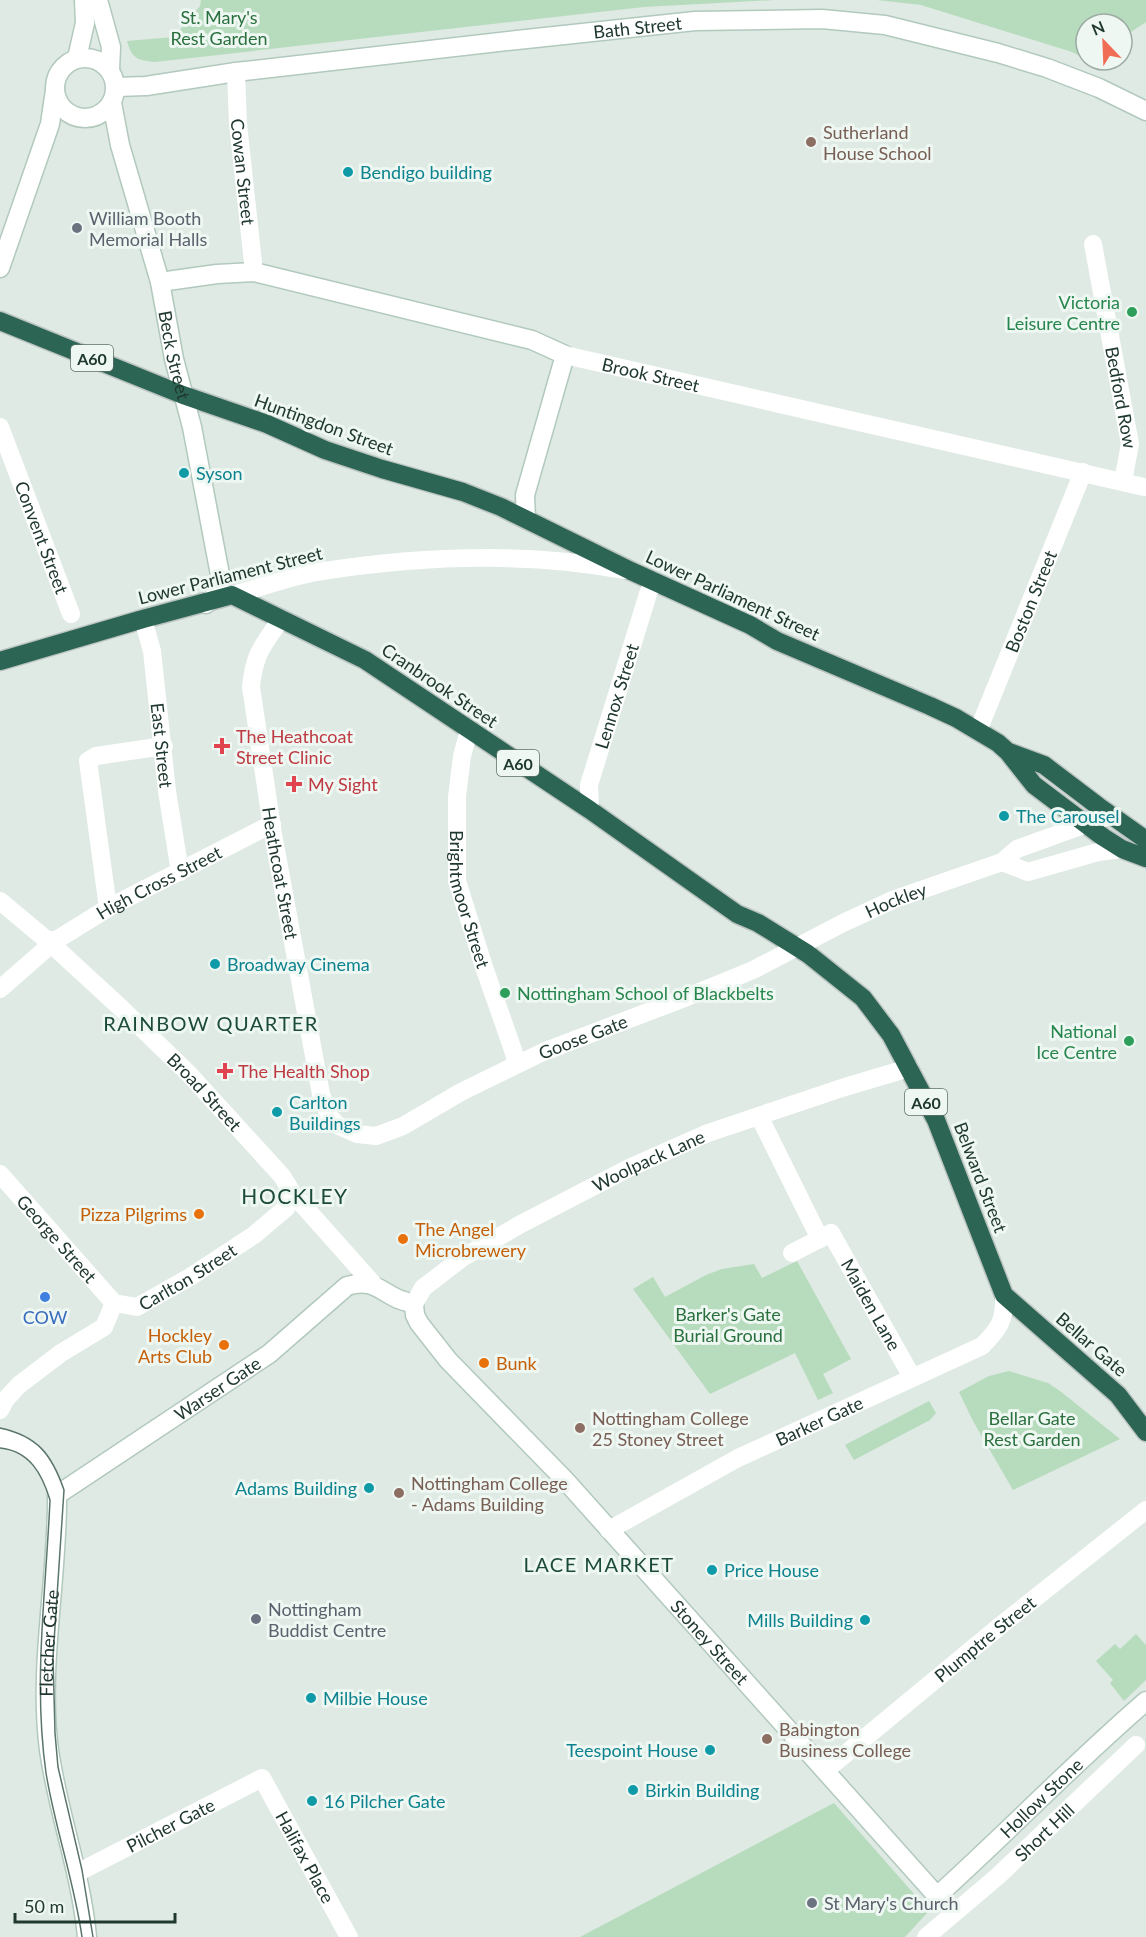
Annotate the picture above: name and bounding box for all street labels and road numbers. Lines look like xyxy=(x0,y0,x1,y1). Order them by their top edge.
street label: Bath Street xyxy=(592,11,683,43)
street label: Cowan Street xyxy=(226,117,260,227)
street label: Beck Street xyxy=(154,309,195,403)
road number: A60 xyxy=(71,345,113,371)
street label: Bedford Row xyxy=(1101,345,1142,450)
street label: Brook Street xyxy=(600,353,702,396)
street label: Huntingdon Street xyxy=(252,389,397,460)
street label: Convent Street xyxy=(10,478,73,597)
street label: Lower Parliament Street xyxy=(136,541,325,609)
street label: Lower Parliament Street xyxy=(643,545,824,645)
street label: Boston Street xyxy=(1000,546,1061,656)
street label: Cranbrook Street xyxy=(378,638,503,732)
street label: Lennox Street xyxy=(590,640,643,751)
street label: East Street xyxy=(147,702,178,789)
road number: A60 xyxy=(497,750,539,776)
street label: Heathcoat Street xyxy=(258,805,303,942)
street label: Brightmoor Street xyxy=(446,830,495,972)
street label: High Cross Street xyxy=(92,841,226,924)
street label: Hockley xyxy=(862,878,930,922)
street label: Goose Gate xyxy=(535,1010,630,1064)
street label: Broad Street xyxy=(163,1048,247,1136)
road number: A60 xyxy=(905,1089,947,1115)
street label: Belward Street xyxy=(950,1119,1012,1236)
street label: Woolpack Lane xyxy=(588,1125,708,1196)
street label: George Street xyxy=(12,1190,102,1287)
street label: Carlton Street xyxy=(135,1238,241,1315)
street label: Maiden Lane xyxy=(837,1255,906,1354)
street label: Bellar Gate xyxy=(1052,1307,1132,1381)
street label: Warser Gate xyxy=(170,1352,265,1425)
street label: Barker Gate xyxy=(772,1391,866,1450)
street label: Fletcher Gate xyxy=(35,1589,63,1697)
street label: Plumptre Street xyxy=(930,1591,1040,1687)
street label: Stoney Street xyxy=(666,1595,754,1689)
street label: Hollow Stone xyxy=(995,1753,1087,1842)
street label: Pilcher Gate xyxy=(123,1793,218,1857)
street label: Short Hill xyxy=(1010,1799,1079,1866)
street label: Halifax Place xyxy=(271,1807,339,1907)

